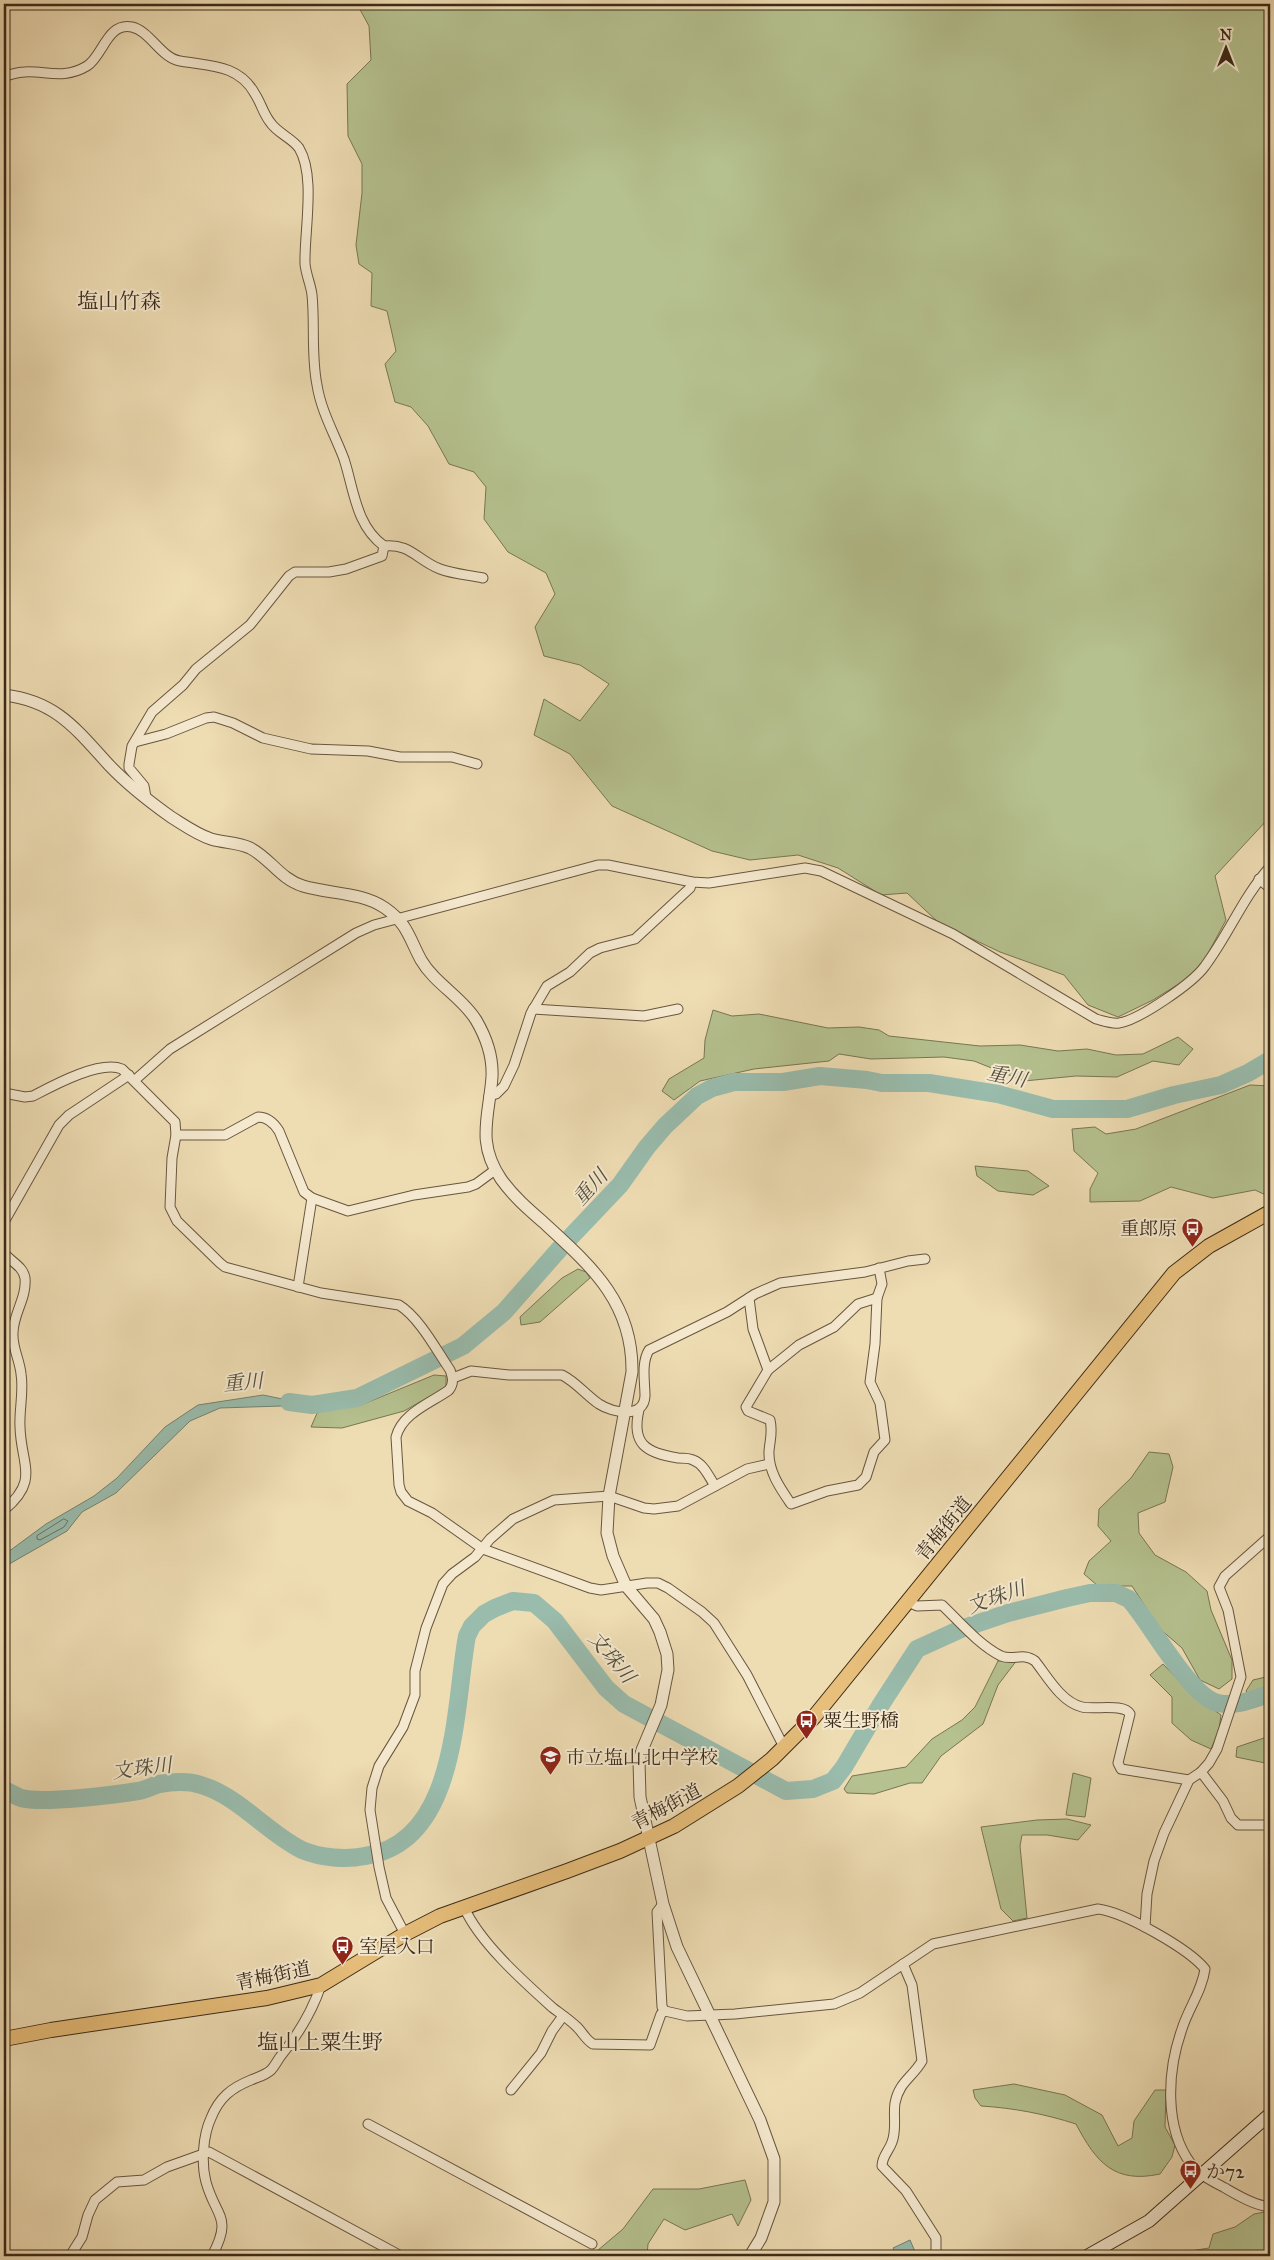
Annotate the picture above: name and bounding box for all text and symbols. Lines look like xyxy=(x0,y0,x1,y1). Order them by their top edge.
north arrow xyxy=(1202,22,1252,72)
text: N xyxy=(1220,27,1232,44)
district label: 塩山竹森 xyxy=(77,288,161,314)
water label: 重川 xyxy=(985,1060,1031,1092)
water label: 重川 xyxy=(568,1163,614,1210)
bus stop icon: 重郎原 xyxy=(1181,1216,1205,1247)
place label: 重郎原 xyxy=(1120,1217,1177,1240)
water label: 重川 xyxy=(222,1368,266,1396)
street label: 青梅街道 xyxy=(911,1492,976,1565)
water label: 文珠川 xyxy=(964,1575,1030,1618)
water label: 文珠川 xyxy=(584,1626,642,1689)
bus stop icon: 粟生野橋 xyxy=(795,1708,819,1739)
place label: 粟生野橋 xyxy=(823,1709,899,1732)
school or university icon: 市立塩山北中学校 xyxy=(538,1745,562,1776)
place label: 市立塩山北中学校 xyxy=(566,1746,718,1769)
water label: 文珠川 xyxy=(111,1752,175,1784)
street label: 青梅街道 xyxy=(627,1778,705,1834)
bus stop icon: 室屋入口 xyxy=(331,1934,355,1965)
place label: 室屋入口 xyxy=(359,1935,435,1958)
street label: 青梅街道 xyxy=(234,1956,313,1995)
district label: 塩山上粟生野 xyxy=(257,2029,383,2055)
bus stop icon: か72 xyxy=(1178,2159,1202,2190)
place label: か72 xyxy=(1206,2160,1245,2183)

